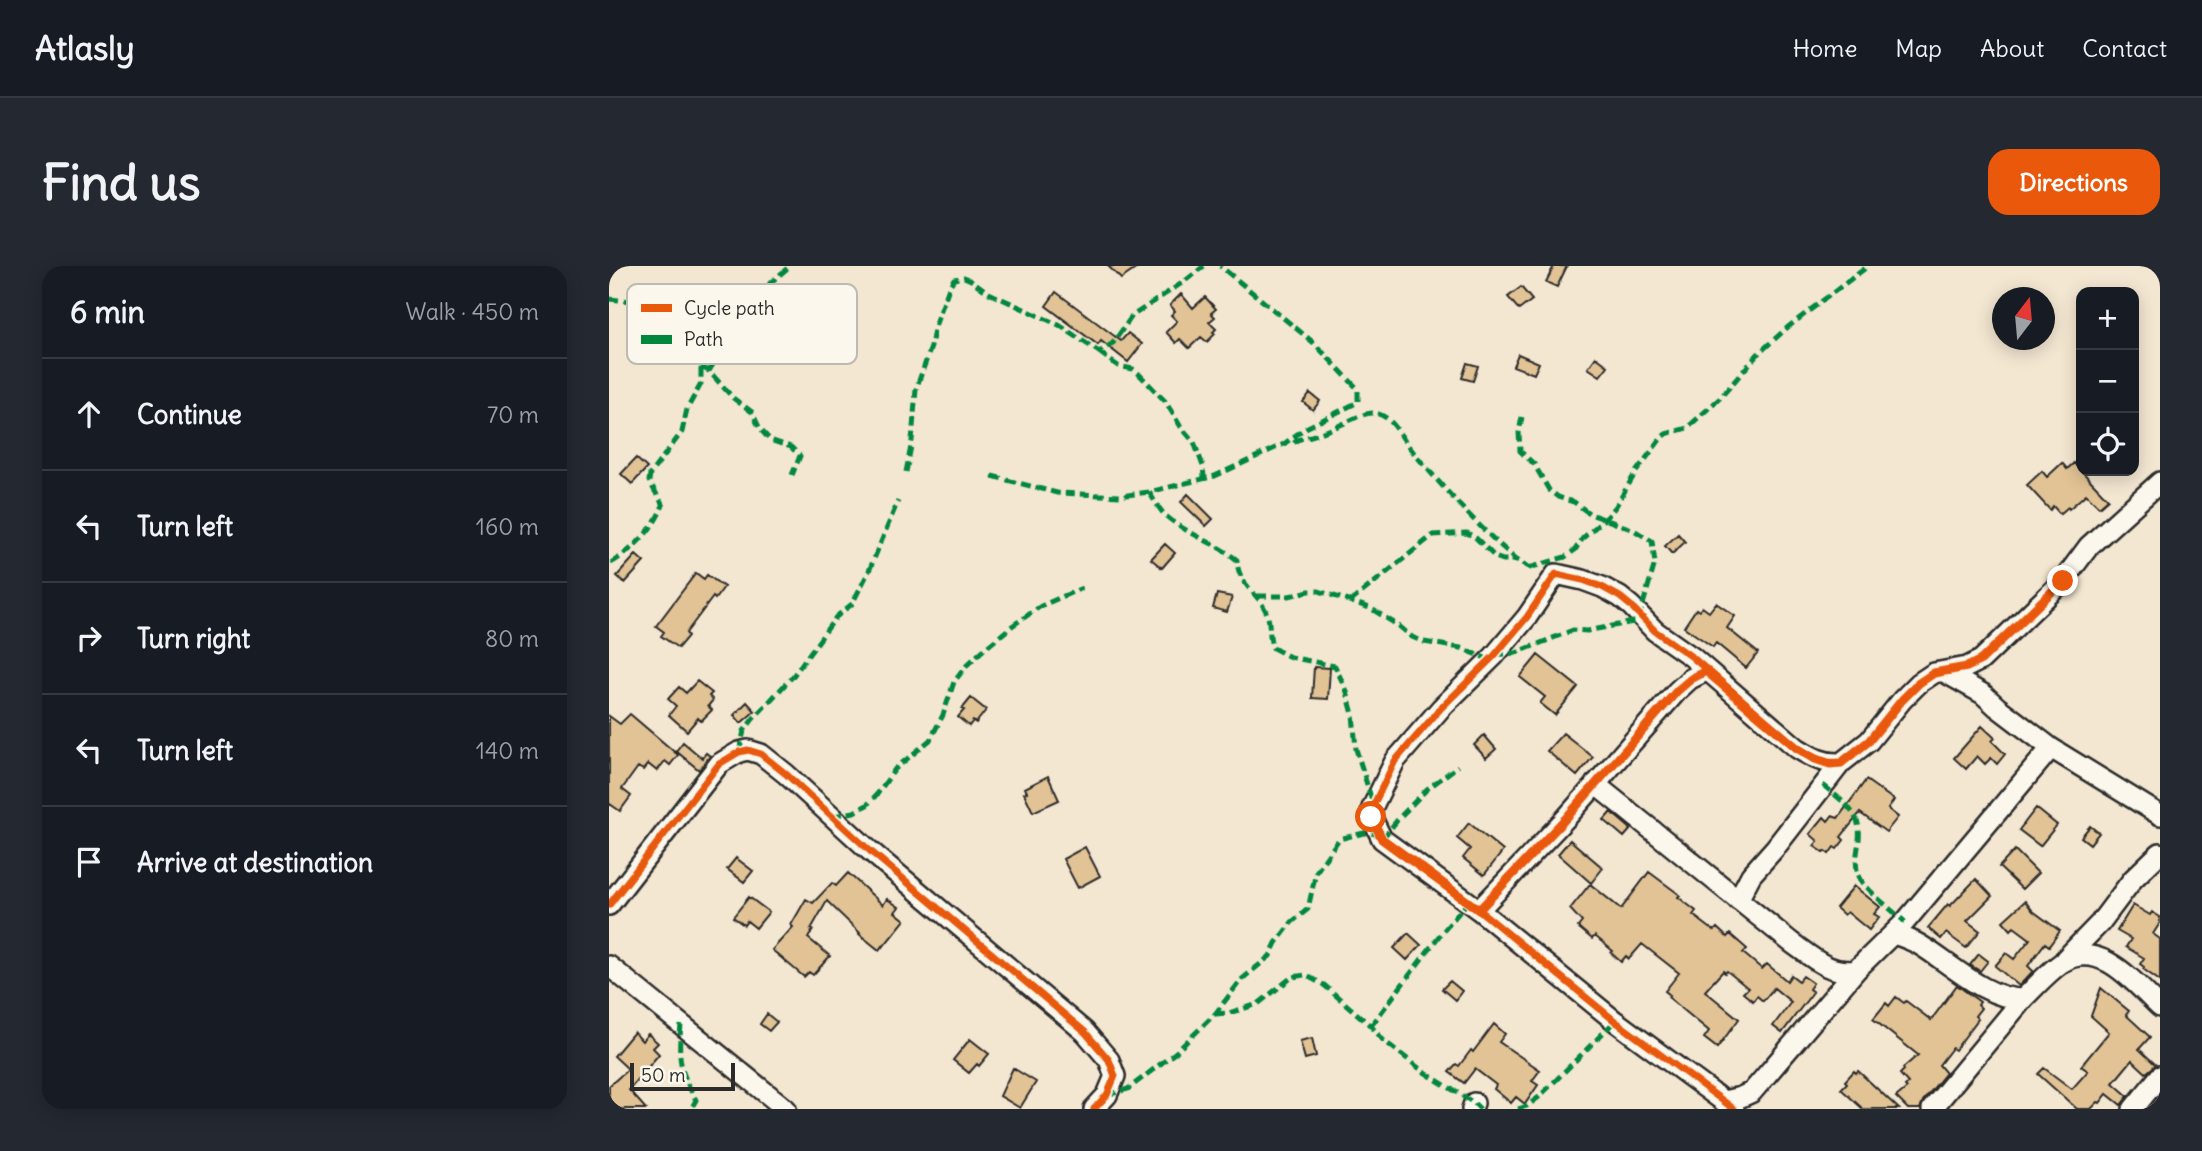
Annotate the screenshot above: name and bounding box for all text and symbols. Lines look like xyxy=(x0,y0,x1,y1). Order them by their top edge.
text: Atlasly xyxy=(35,27,134,69)
text: Home xyxy=(1793,33,1857,63)
text: Map xyxy=(1895,33,1942,63)
text: About xyxy=(1980,33,2044,63)
text: Contact xyxy=(2082,33,2167,63)
button: Directions xyxy=(1988,149,2160,215)
text: Find us xyxy=(42,152,200,213)
legend xyxy=(627,284,857,364)
north arrow xyxy=(1992,287,2055,350)
map controls xyxy=(2076,287,2139,476)
button: + xyxy=(2076,287,2139,350)
text: 6 min xyxy=(70,293,145,331)
text: Cycle path xyxy=(684,296,775,320)
text: Walk · 450 m xyxy=(405,297,539,326)
text: Path xyxy=(684,327,723,351)
button: − xyxy=(2076,350,2139,413)
icon: ahead xyxy=(70,395,108,433)
text: Continue xyxy=(137,398,242,431)
text: 70 m xyxy=(487,400,539,429)
button: locate xyxy=(2076,413,2139,476)
icon: left xyxy=(70,507,108,545)
text: Turn left xyxy=(137,510,233,543)
text: 160 m xyxy=(476,512,539,541)
route end xyxy=(2047,565,2078,596)
icon: right xyxy=(70,619,108,657)
text: Turn right xyxy=(137,622,250,655)
text: 80 m xyxy=(485,624,539,653)
icon: left xyxy=(70,731,108,769)
text: Turn left xyxy=(137,734,233,767)
text: 140 m xyxy=(476,736,539,765)
route start xyxy=(1355,801,1386,832)
icon: arrive xyxy=(70,843,108,881)
text: Arrive at destination xyxy=(137,846,373,879)
scale bar xyxy=(630,1060,735,1092)
text: 50 m xyxy=(641,1063,686,1087)

